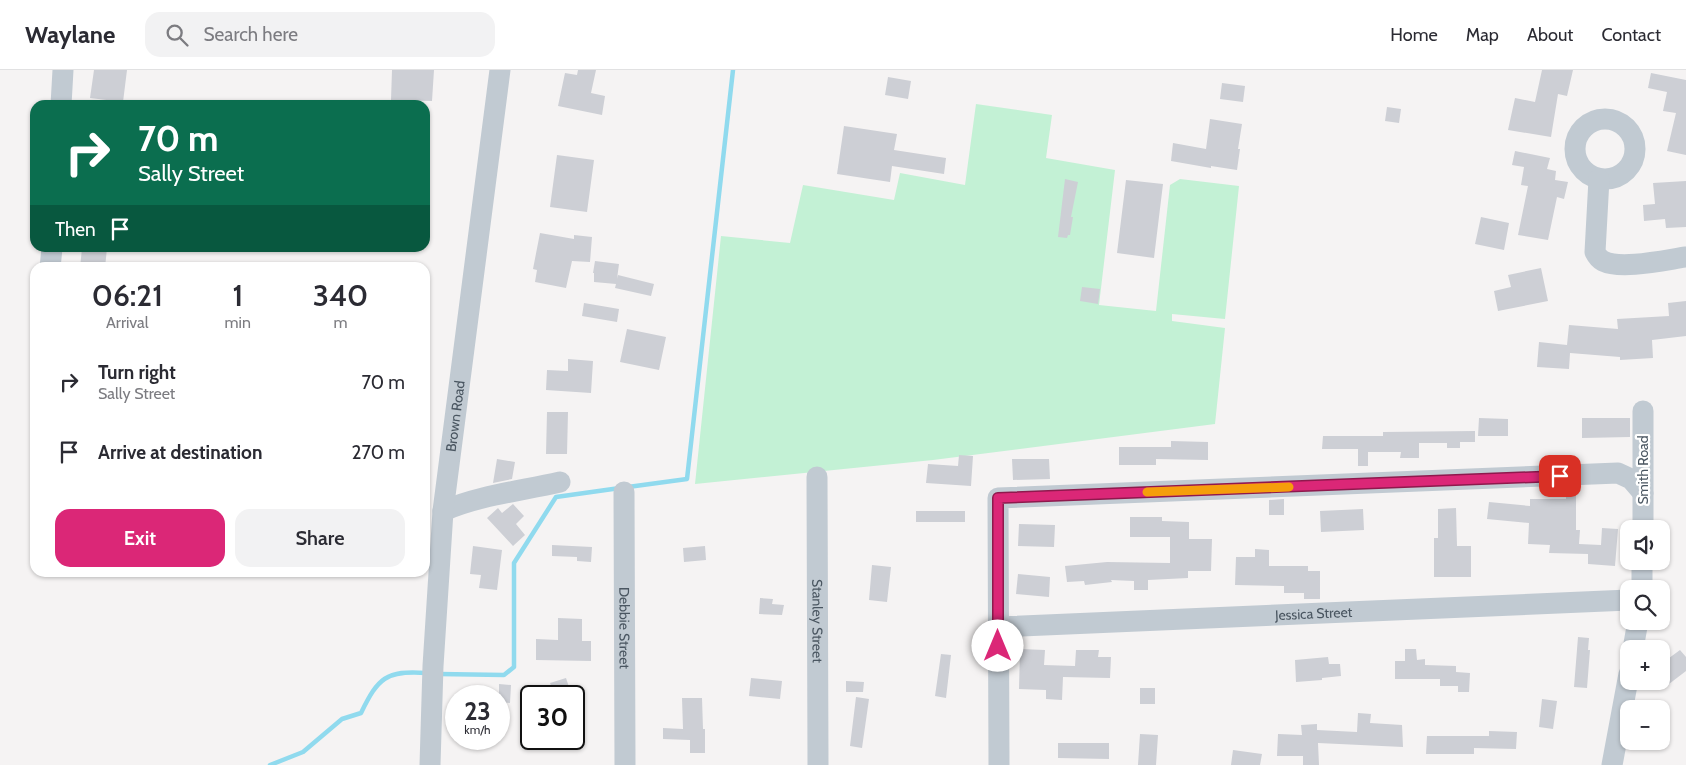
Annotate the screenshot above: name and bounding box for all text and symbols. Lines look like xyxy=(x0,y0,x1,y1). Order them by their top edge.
search box xyxy=(145,12,495,57)
text: Waylane xyxy=(25,20,115,49)
icon: search xyxy=(163,21,191,49)
text: Search here xyxy=(203,23,298,46)
text: Home xyxy=(1390,24,1438,46)
text: Map xyxy=(1466,24,1499,46)
text: About xyxy=(1527,24,1573,46)
text: Contact xyxy=(1601,24,1661,46)
text: 70 m xyxy=(138,117,219,160)
icon: right xyxy=(55,120,120,185)
text: Sally Street xyxy=(138,160,244,187)
icon: arrive xyxy=(106,215,134,243)
text: Then xyxy=(55,218,96,241)
text: 06:21 xyxy=(92,277,163,314)
text: 1 xyxy=(232,277,243,314)
text: 340 xyxy=(313,277,368,314)
text: Arrival xyxy=(106,313,149,332)
text: min xyxy=(225,313,251,332)
text: m xyxy=(333,313,347,332)
text: Turn right xyxy=(98,361,176,384)
icon: right xyxy=(55,368,83,396)
text: 70 m xyxy=(361,371,405,394)
street label: Brown Road xyxy=(442,379,469,453)
text: Sally Street xyxy=(98,384,175,403)
street label: Smith Road xyxy=(1634,435,1652,505)
icon: arrive xyxy=(55,438,83,466)
text: Arrive at destination xyxy=(98,441,262,464)
text: 270 m xyxy=(351,441,405,464)
pin xyxy=(1539,455,1581,497)
icon: arrive xyxy=(1546,462,1574,490)
button: Exit xyxy=(55,509,225,567)
button: Share xyxy=(235,509,405,567)
map controls xyxy=(1620,520,1670,750)
button: sound xyxy=(1620,520,1670,570)
street label: Stanley Street xyxy=(808,579,827,663)
button: search xyxy=(1620,580,1670,630)
street label: Debbie Street xyxy=(615,587,634,669)
street label: Jessica Street xyxy=(1274,603,1353,624)
position arrow xyxy=(971,619,1023,671)
button: + xyxy=(1620,640,1670,690)
speed limit sign: 30 xyxy=(520,685,585,750)
text: 23 xyxy=(464,696,491,726)
button: − xyxy=(1620,700,1670,750)
text: km/h xyxy=(464,722,491,737)

